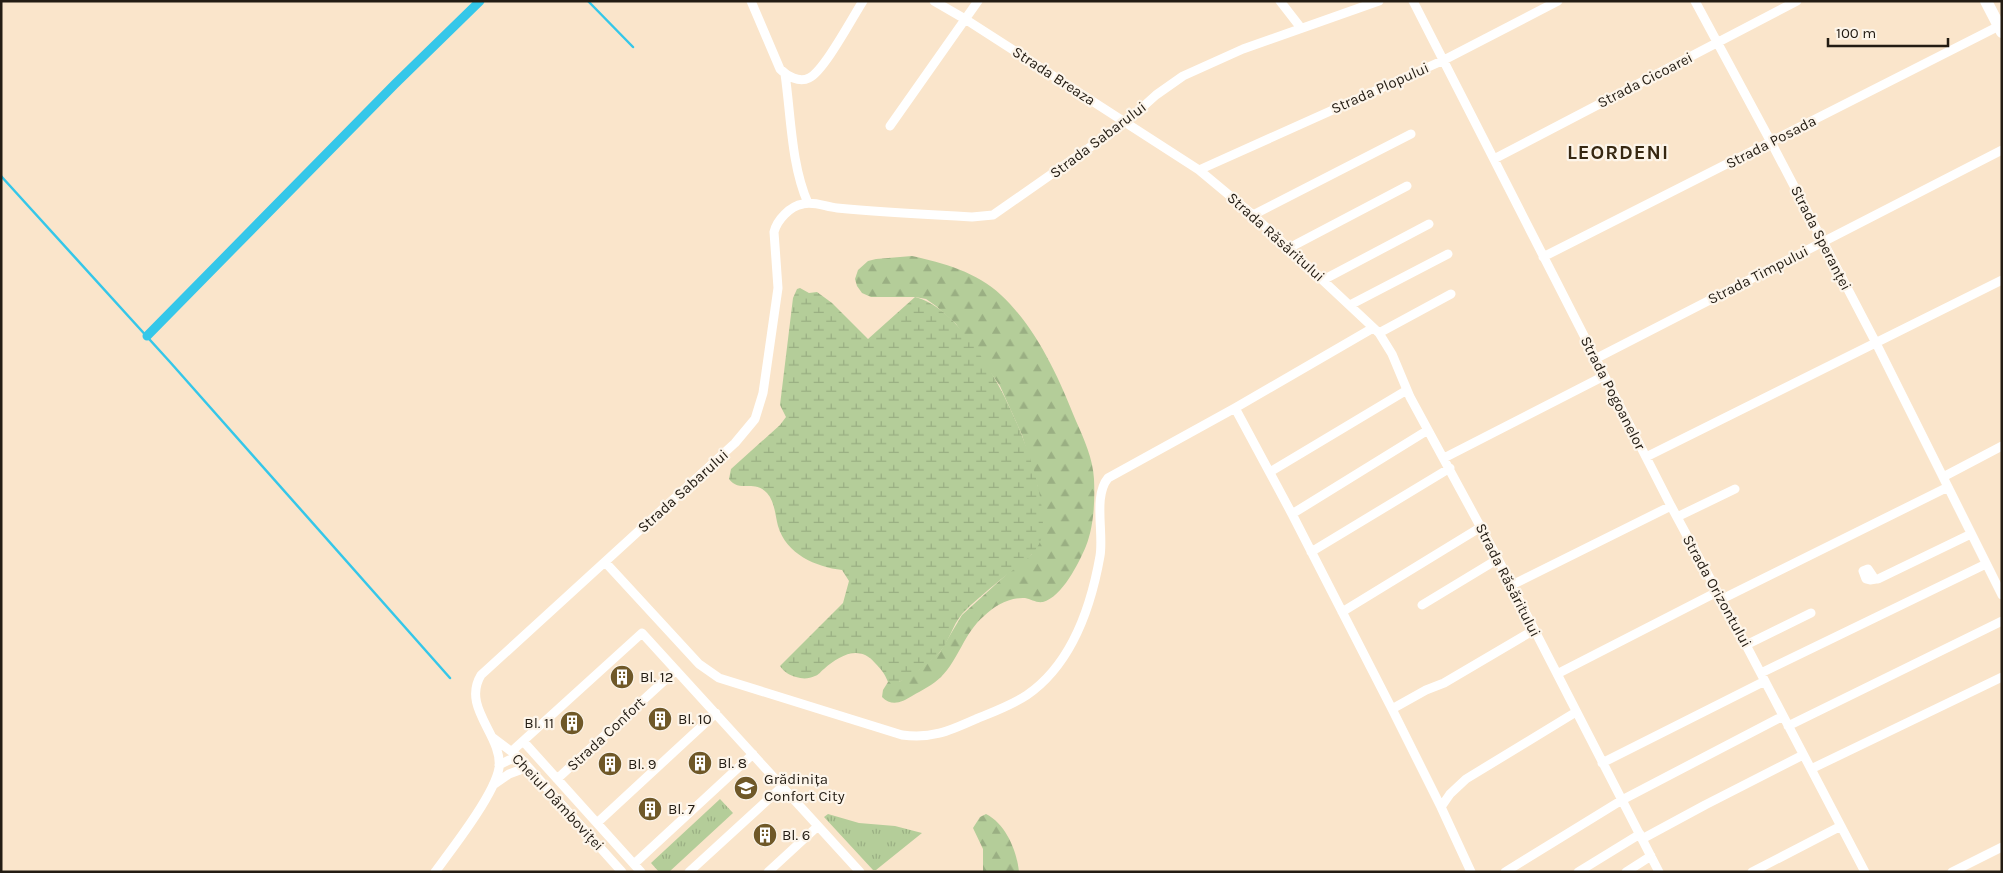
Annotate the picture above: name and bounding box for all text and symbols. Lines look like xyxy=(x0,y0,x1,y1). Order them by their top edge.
scale bar xyxy=(1828,15,1948,47)
text: 100 m xyxy=(1836,24,1876,42)
street label: Strada Breaza xyxy=(1009,43,1099,109)
street label: Strada Cicoarei xyxy=(1594,48,1696,112)
street label: Strada Plopului xyxy=(1328,58,1432,118)
street label: Strada Sabarului xyxy=(1046,98,1150,182)
street label: Strada Posada xyxy=(1723,112,1819,172)
district label: LEORDENI xyxy=(1567,141,1669,164)
street label: Strada Speranței xyxy=(1787,183,1855,293)
street label: Strada Răsăritului xyxy=(1224,188,1328,286)
street label: Strada Timpului xyxy=(1705,242,1811,308)
street label: Strada Pogoanelor xyxy=(1577,333,1650,453)
street label: Strada Sabarului xyxy=(634,446,732,536)
street label: Strada Răsăritului xyxy=(1472,520,1544,640)
street label: Strada Orizontului xyxy=(1679,532,1755,650)
building icon: Bl. 12 xyxy=(609,664,635,690)
place label: Bl. 12 xyxy=(640,668,673,686)
street label: Strada Confort xyxy=(563,693,649,775)
building icon: Bl. 10 xyxy=(647,706,673,732)
building icon: Bl. 11 xyxy=(559,710,585,736)
place label: Bl. 10 xyxy=(678,710,712,728)
place label: Bl. 11 xyxy=(524,714,554,732)
street label: Cheiul Dâmboviței xyxy=(508,750,608,854)
building icon: Bl. 8 xyxy=(687,750,713,776)
building icon: Bl. 9 xyxy=(597,751,623,777)
place label: Bl. 8 xyxy=(718,754,747,772)
place label: Bl. 9 xyxy=(628,755,656,773)
place label: Grădinița Confort City xyxy=(764,770,845,805)
school or university icon: Grădinița Confort City xyxy=(733,775,759,801)
building icon: Bl. 7 xyxy=(637,796,663,822)
place label: Bl. 7 xyxy=(668,800,695,818)
building icon: Bl. 6 xyxy=(752,822,778,848)
place label: Bl. 6 xyxy=(782,826,810,844)

